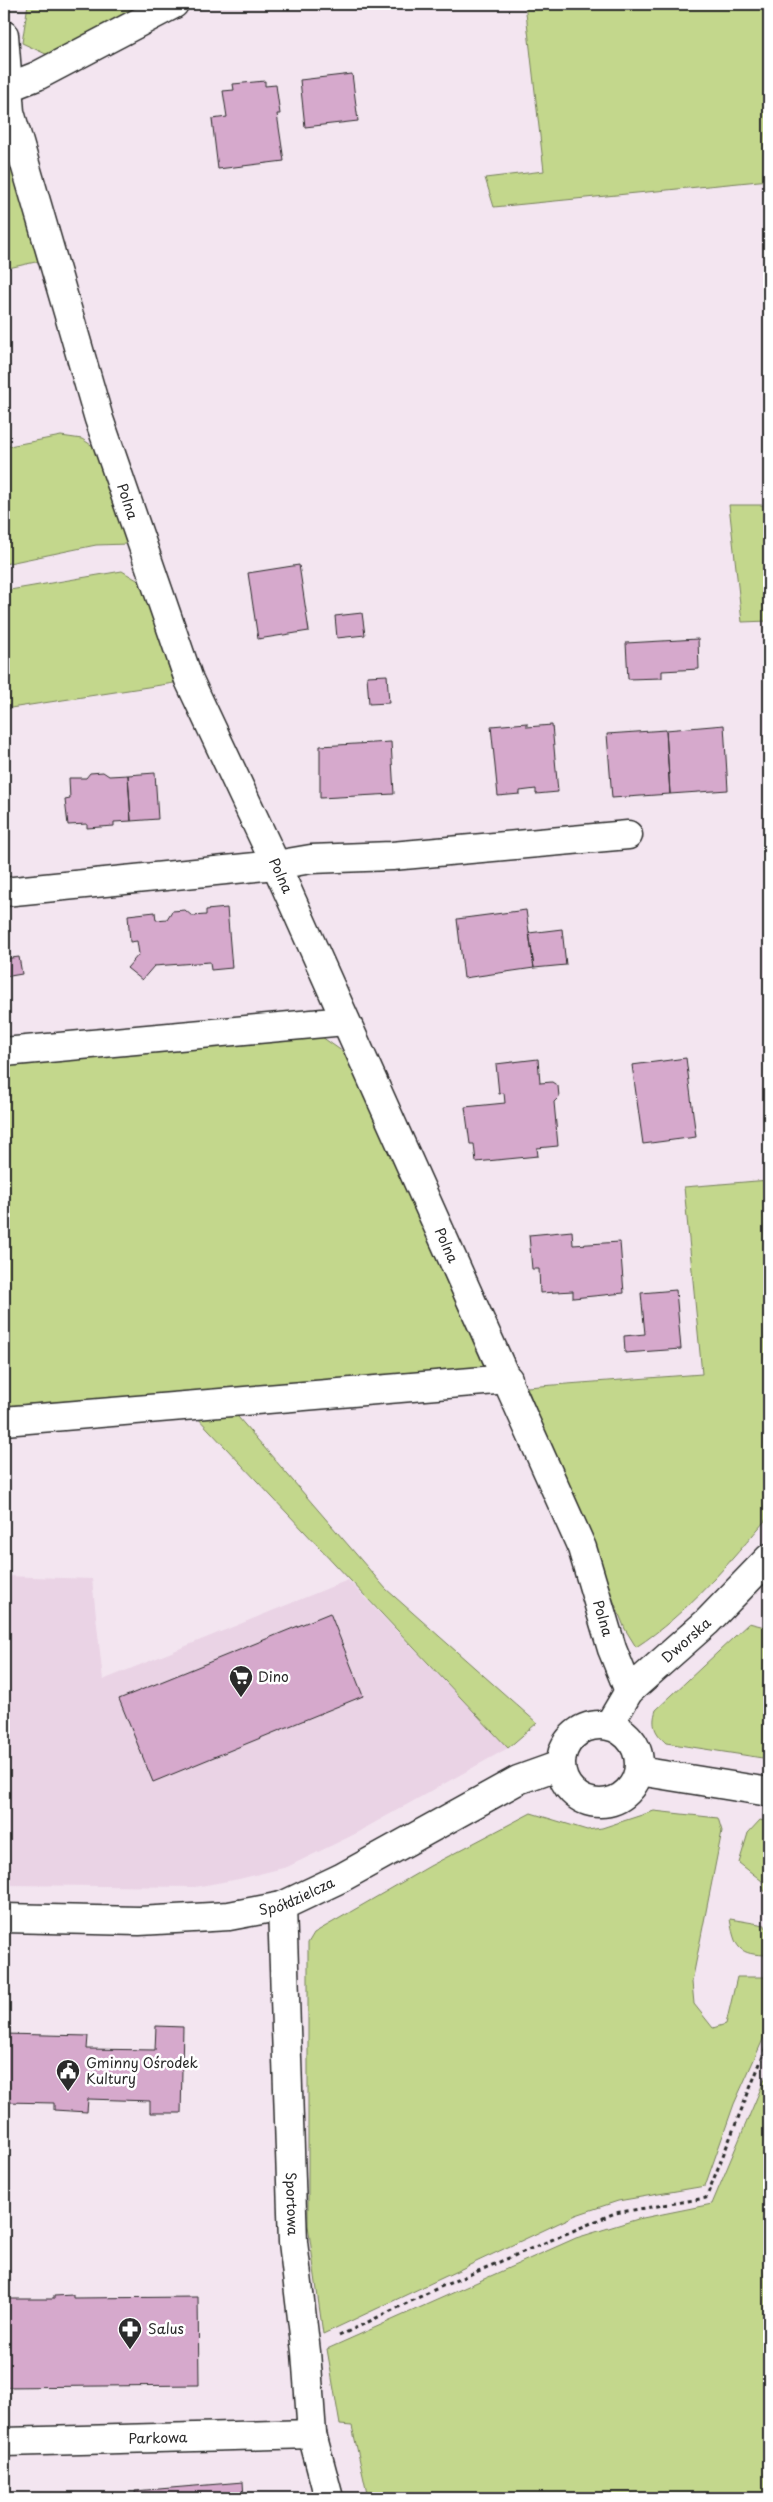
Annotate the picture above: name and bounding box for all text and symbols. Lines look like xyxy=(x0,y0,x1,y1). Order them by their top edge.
street label: Polna xyxy=(112,480,144,522)
street label: Polna xyxy=(264,854,298,897)
street label: Polna xyxy=(430,1224,464,1266)
street label: Polna xyxy=(588,1597,619,1639)
street label: Dworska xyxy=(657,1612,716,1668)
supermarket icon: Dino xyxy=(228,1664,254,1698)
place label: Dino xyxy=(258,1666,289,1687)
street label: Spółdzielcza xyxy=(257,1871,338,1920)
place label: Gminny Ośrodek Kultury xyxy=(86,2052,199,2089)
public building icon: Gminny Ośrodek Kultury xyxy=(55,2058,81,2092)
street label: Sportowa xyxy=(281,2172,304,2236)
pharmacy icon: Salus xyxy=(117,2316,143,2350)
place label: Salus xyxy=(148,2318,184,2339)
street label: Parkowa xyxy=(128,2426,188,2449)

